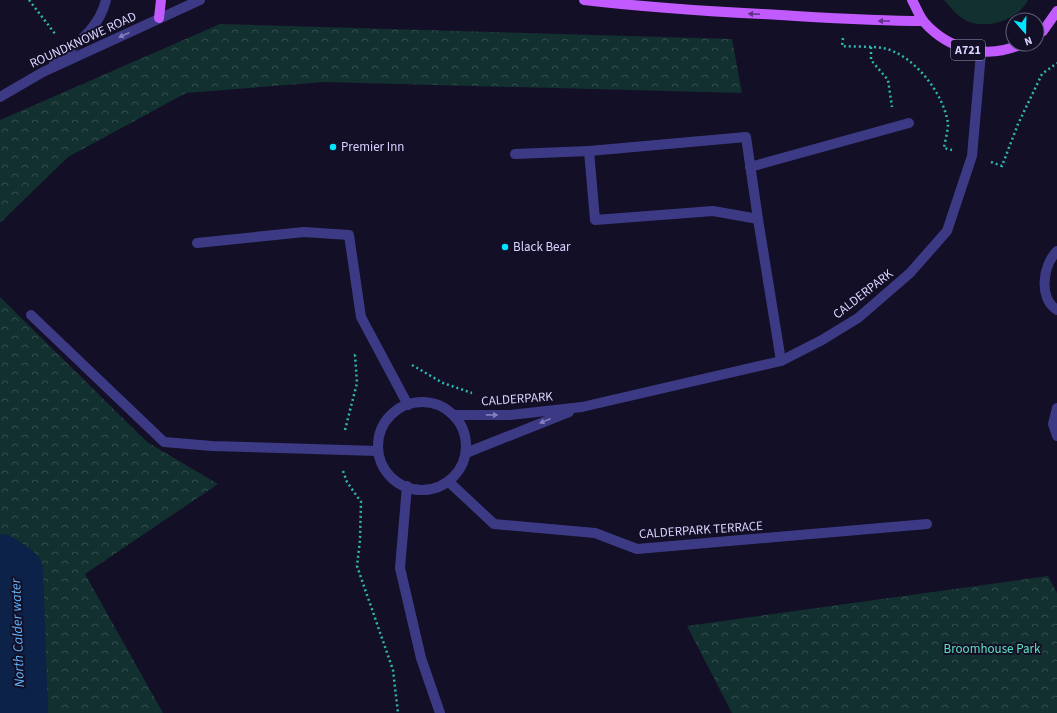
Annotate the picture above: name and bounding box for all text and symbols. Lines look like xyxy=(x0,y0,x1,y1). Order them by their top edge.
street label: ROUNDKNOWE ROAD xyxy=(27,7,139,73)
one-way arrow xyxy=(748,10,760,17)
north arrow xyxy=(1005,12,1045,52)
one-way arrow xyxy=(877,18,890,24)
one-way arrow xyxy=(118,32,129,38)
text: N xyxy=(1022,33,1034,49)
road number: A721 xyxy=(951,40,985,60)
place label: Premier Inn xyxy=(341,138,404,156)
marker: Premier Inn xyxy=(328,142,338,152)
place label: Black Bear xyxy=(513,238,571,256)
marker: Black Bear xyxy=(500,242,510,252)
street label: CALDERPARK xyxy=(829,265,897,323)
street label: CALDERPARK xyxy=(481,387,554,410)
one-way arrow xyxy=(486,412,499,418)
one-way arrow xyxy=(540,418,551,424)
street label: CALDERPARK TERRACE xyxy=(638,517,764,543)
water label: North Calder water xyxy=(6,577,30,688)
park label: Broomhouse Park xyxy=(944,640,1041,658)

